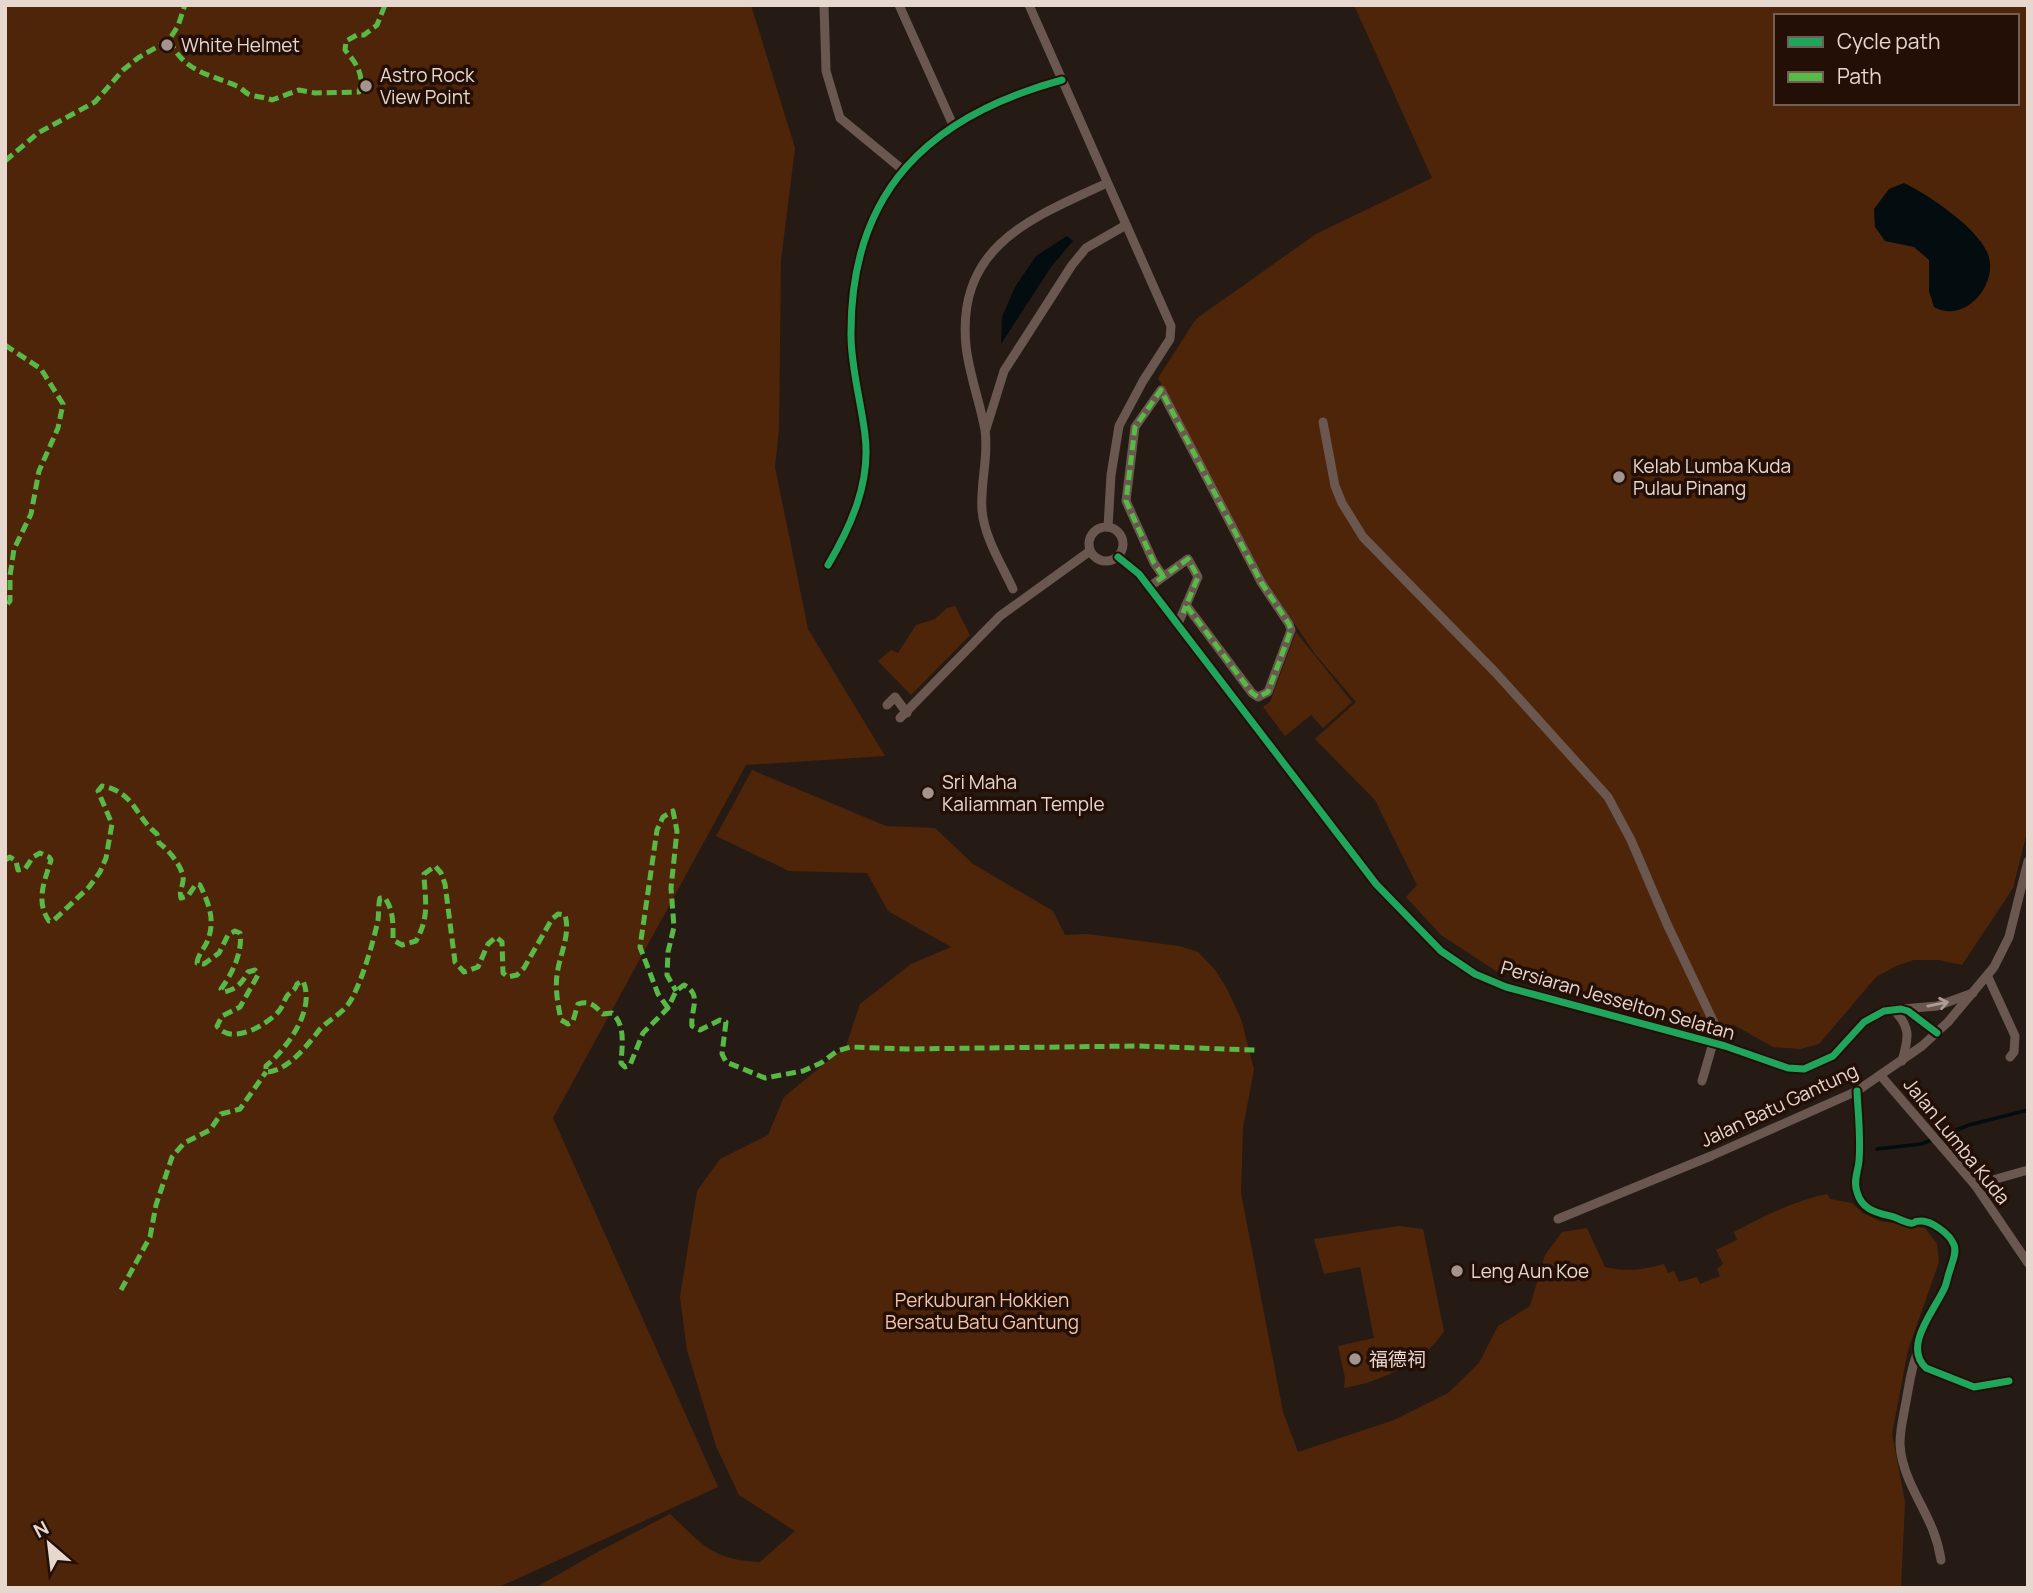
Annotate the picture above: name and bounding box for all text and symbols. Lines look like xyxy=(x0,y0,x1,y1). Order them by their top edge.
legend xyxy=(1774,14,2019,105)
text: Cycle path xyxy=(1837,27,1940,55)
place label: White Helmet xyxy=(181,32,300,58)
marker: White Helmet xyxy=(159,37,175,53)
place label: Astro Rock View Point xyxy=(380,62,475,110)
text: Path xyxy=(1837,62,1882,90)
marker: Astro Rock View Point xyxy=(358,78,374,94)
place label: Kelab Lumba Kuda Pulau Pinang xyxy=(1633,453,1791,501)
marker: Kelab Lumba Kuda Pulau Pinang xyxy=(1611,469,1627,485)
place label: Sri Maha Kaliamman Temple xyxy=(942,769,1105,817)
marker: Sri Maha Kaliamman Temple xyxy=(920,785,936,801)
street label: Persiaran Jesselton Selatan xyxy=(1498,954,1738,1046)
one-way arrow xyxy=(1926,996,1949,1010)
street label: Jalan Batu Gantung xyxy=(1696,1057,1862,1153)
street label: Jalan Lumba Kuda xyxy=(1898,1072,2016,1210)
place label: Leng Aun Koe xyxy=(1471,1258,1589,1284)
marker: Leng Aun Koe xyxy=(1449,1263,1465,1279)
park label: Perkuburan Hokkien Bersatu Batu Gantung xyxy=(885,1287,1079,1335)
place label: 福德祠 xyxy=(1369,1346,1426,1372)
marker: 福德祠 xyxy=(1347,1351,1363,1367)
north arrow xyxy=(14,1509,84,1579)
text: N xyxy=(29,1514,53,1544)

